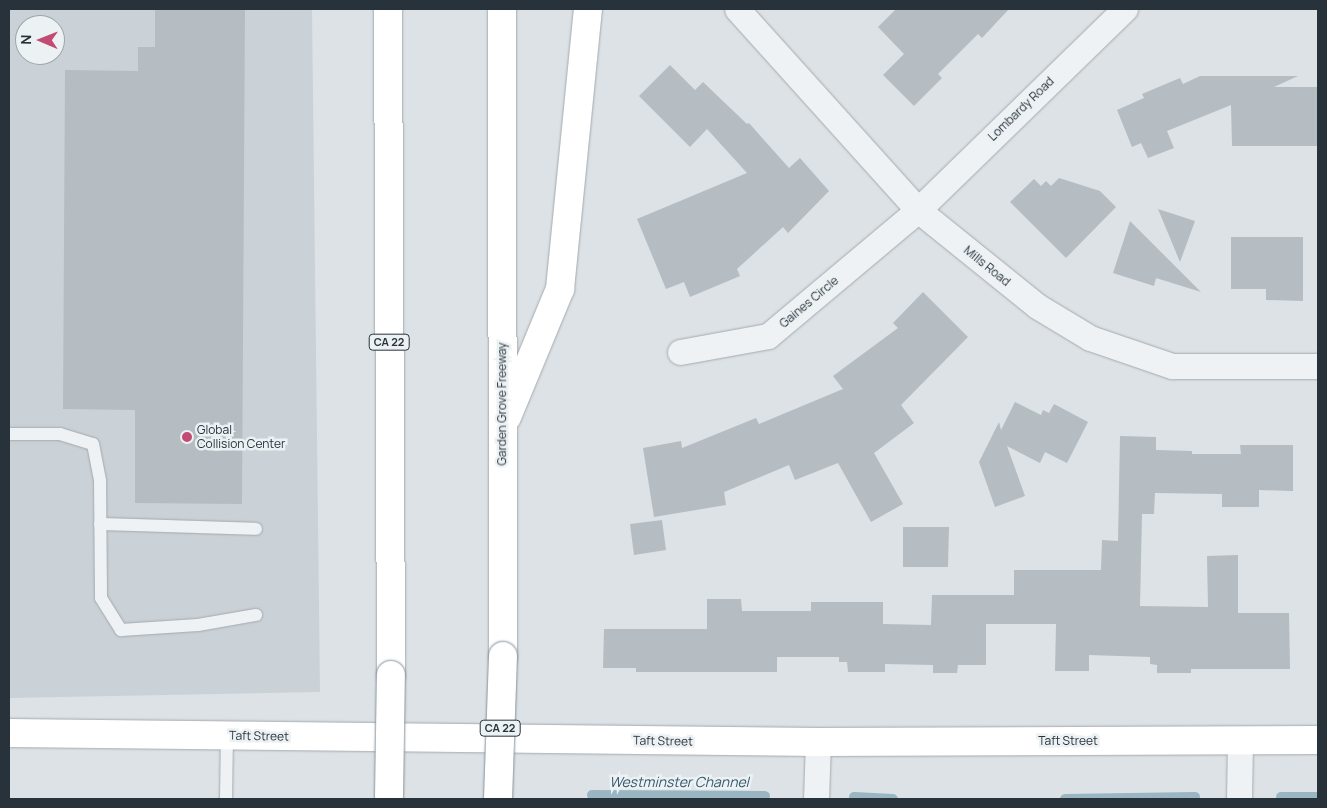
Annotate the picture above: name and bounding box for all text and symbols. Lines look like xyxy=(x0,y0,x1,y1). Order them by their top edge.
north arrow xyxy=(15,15,65,65)
text: N xyxy=(16,35,35,45)
street label: Lombardy Road xyxy=(985,74,1057,144)
street label: Mills Road xyxy=(961,243,1013,289)
street label: Gaines Circle xyxy=(777,273,841,331)
road number: CA 22 xyxy=(368,334,410,351)
street label: Garden Grove Freeway xyxy=(495,342,509,466)
place label: Global Collision Center xyxy=(197,423,285,451)
marker: Global Collision Center xyxy=(181,431,193,443)
road number: CA 22 xyxy=(479,720,521,736)
street label: Taft Street xyxy=(229,728,289,744)
street label: Taft Street xyxy=(633,733,693,749)
street label: Taft Street xyxy=(1038,734,1098,748)
water label: Westminster Channel xyxy=(609,774,749,790)

